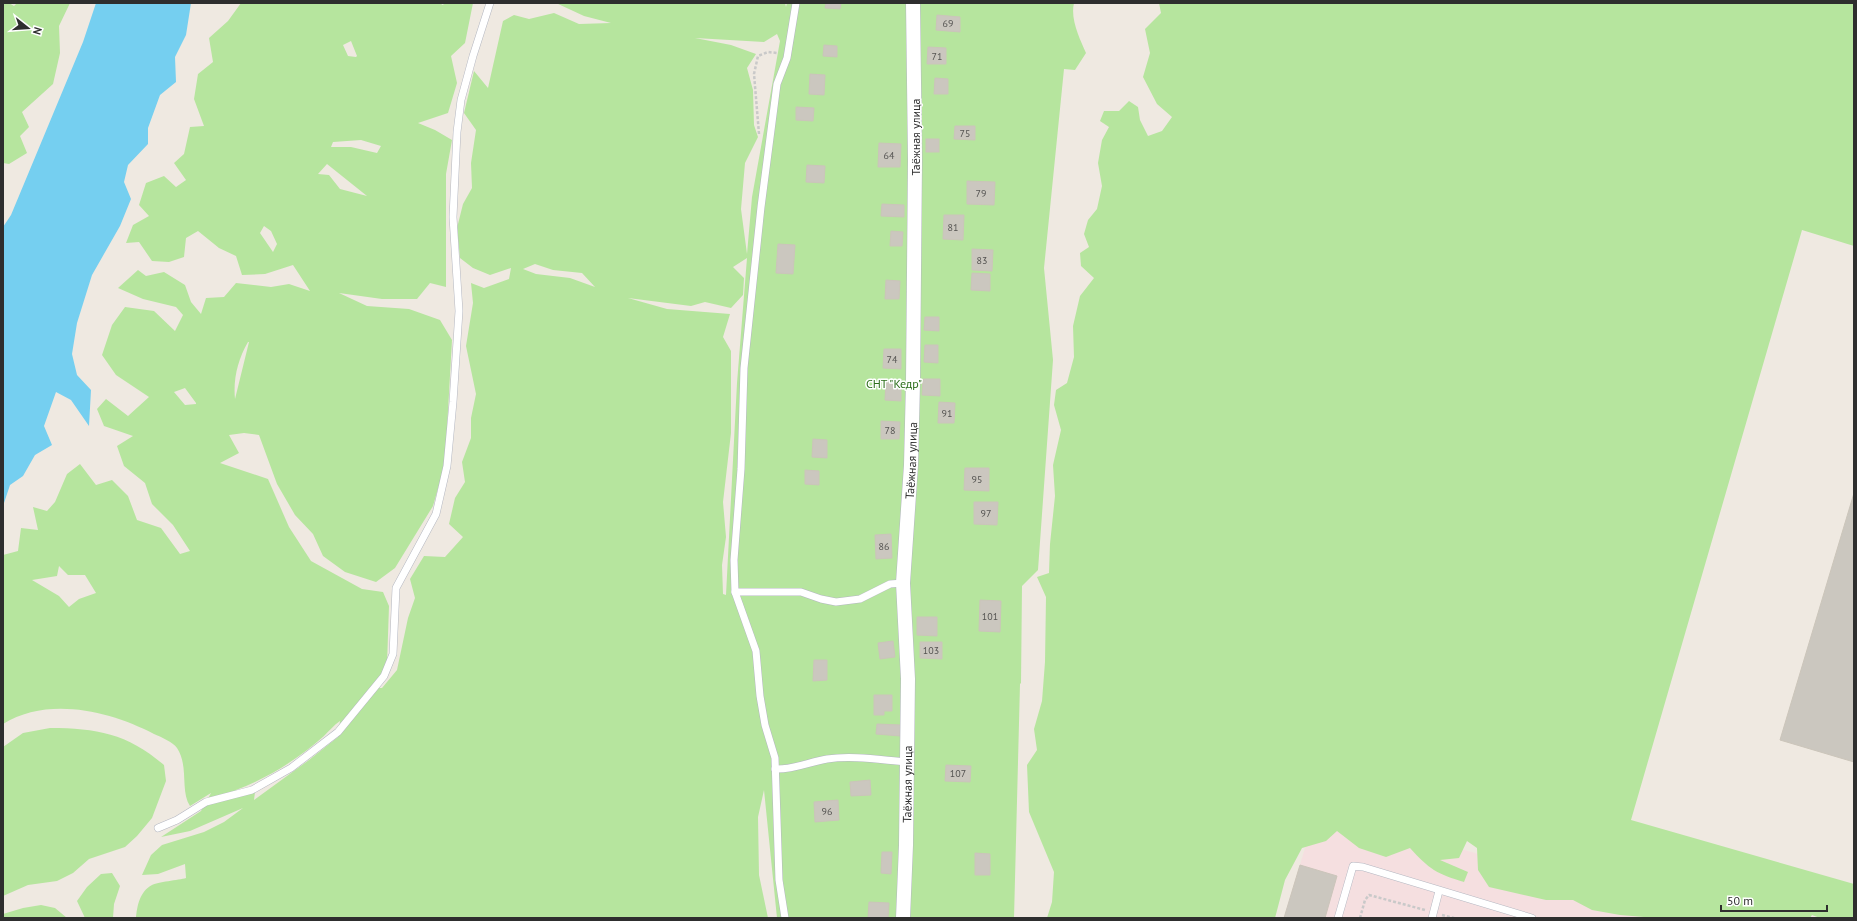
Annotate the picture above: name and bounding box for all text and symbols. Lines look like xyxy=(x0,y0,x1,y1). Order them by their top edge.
north arrow xyxy=(8,8,48,48)
house number: 69 xyxy=(943,17,953,30)
text: N xyxy=(30,25,45,36)
house number: 71 xyxy=(932,50,942,63)
street label: Таёжная улица xyxy=(908,98,923,176)
house number: 75 xyxy=(960,127,970,140)
house number: 64 xyxy=(884,149,895,162)
house number: 79 xyxy=(976,187,986,200)
house number: 81 xyxy=(948,221,958,234)
house number: 83 xyxy=(977,254,987,267)
house number: 74 xyxy=(887,353,898,366)
park label: СНТ "Кедр" xyxy=(866,376,922,391)
house number: 91 xyxy=(942,407,952,420)
street label: Таёжная улица xyxy=(901,422,920,499)
house number: 78 xyxy=(885,424,895,437)
house number: 95 xyxy=(972,473,982,486)
house number: 97 xyxy=(981,507,991,520)
house number: 86 xyxy=(879,540,889,553)
house number: 101 xyxy=(982,610,998,623)
house number: 103 xyxy=(923,644,939,657)
street label: Таёжная улица xyxy=(899,745,915,823)
house number: 107 xyxy=(950,767,966,780)
house number: 96 xyxy=(822,805,832,818)
scale bar xyxy=(1721,887,1827,913)
text: 50 m xyxy=(1727,893,1753,908)

